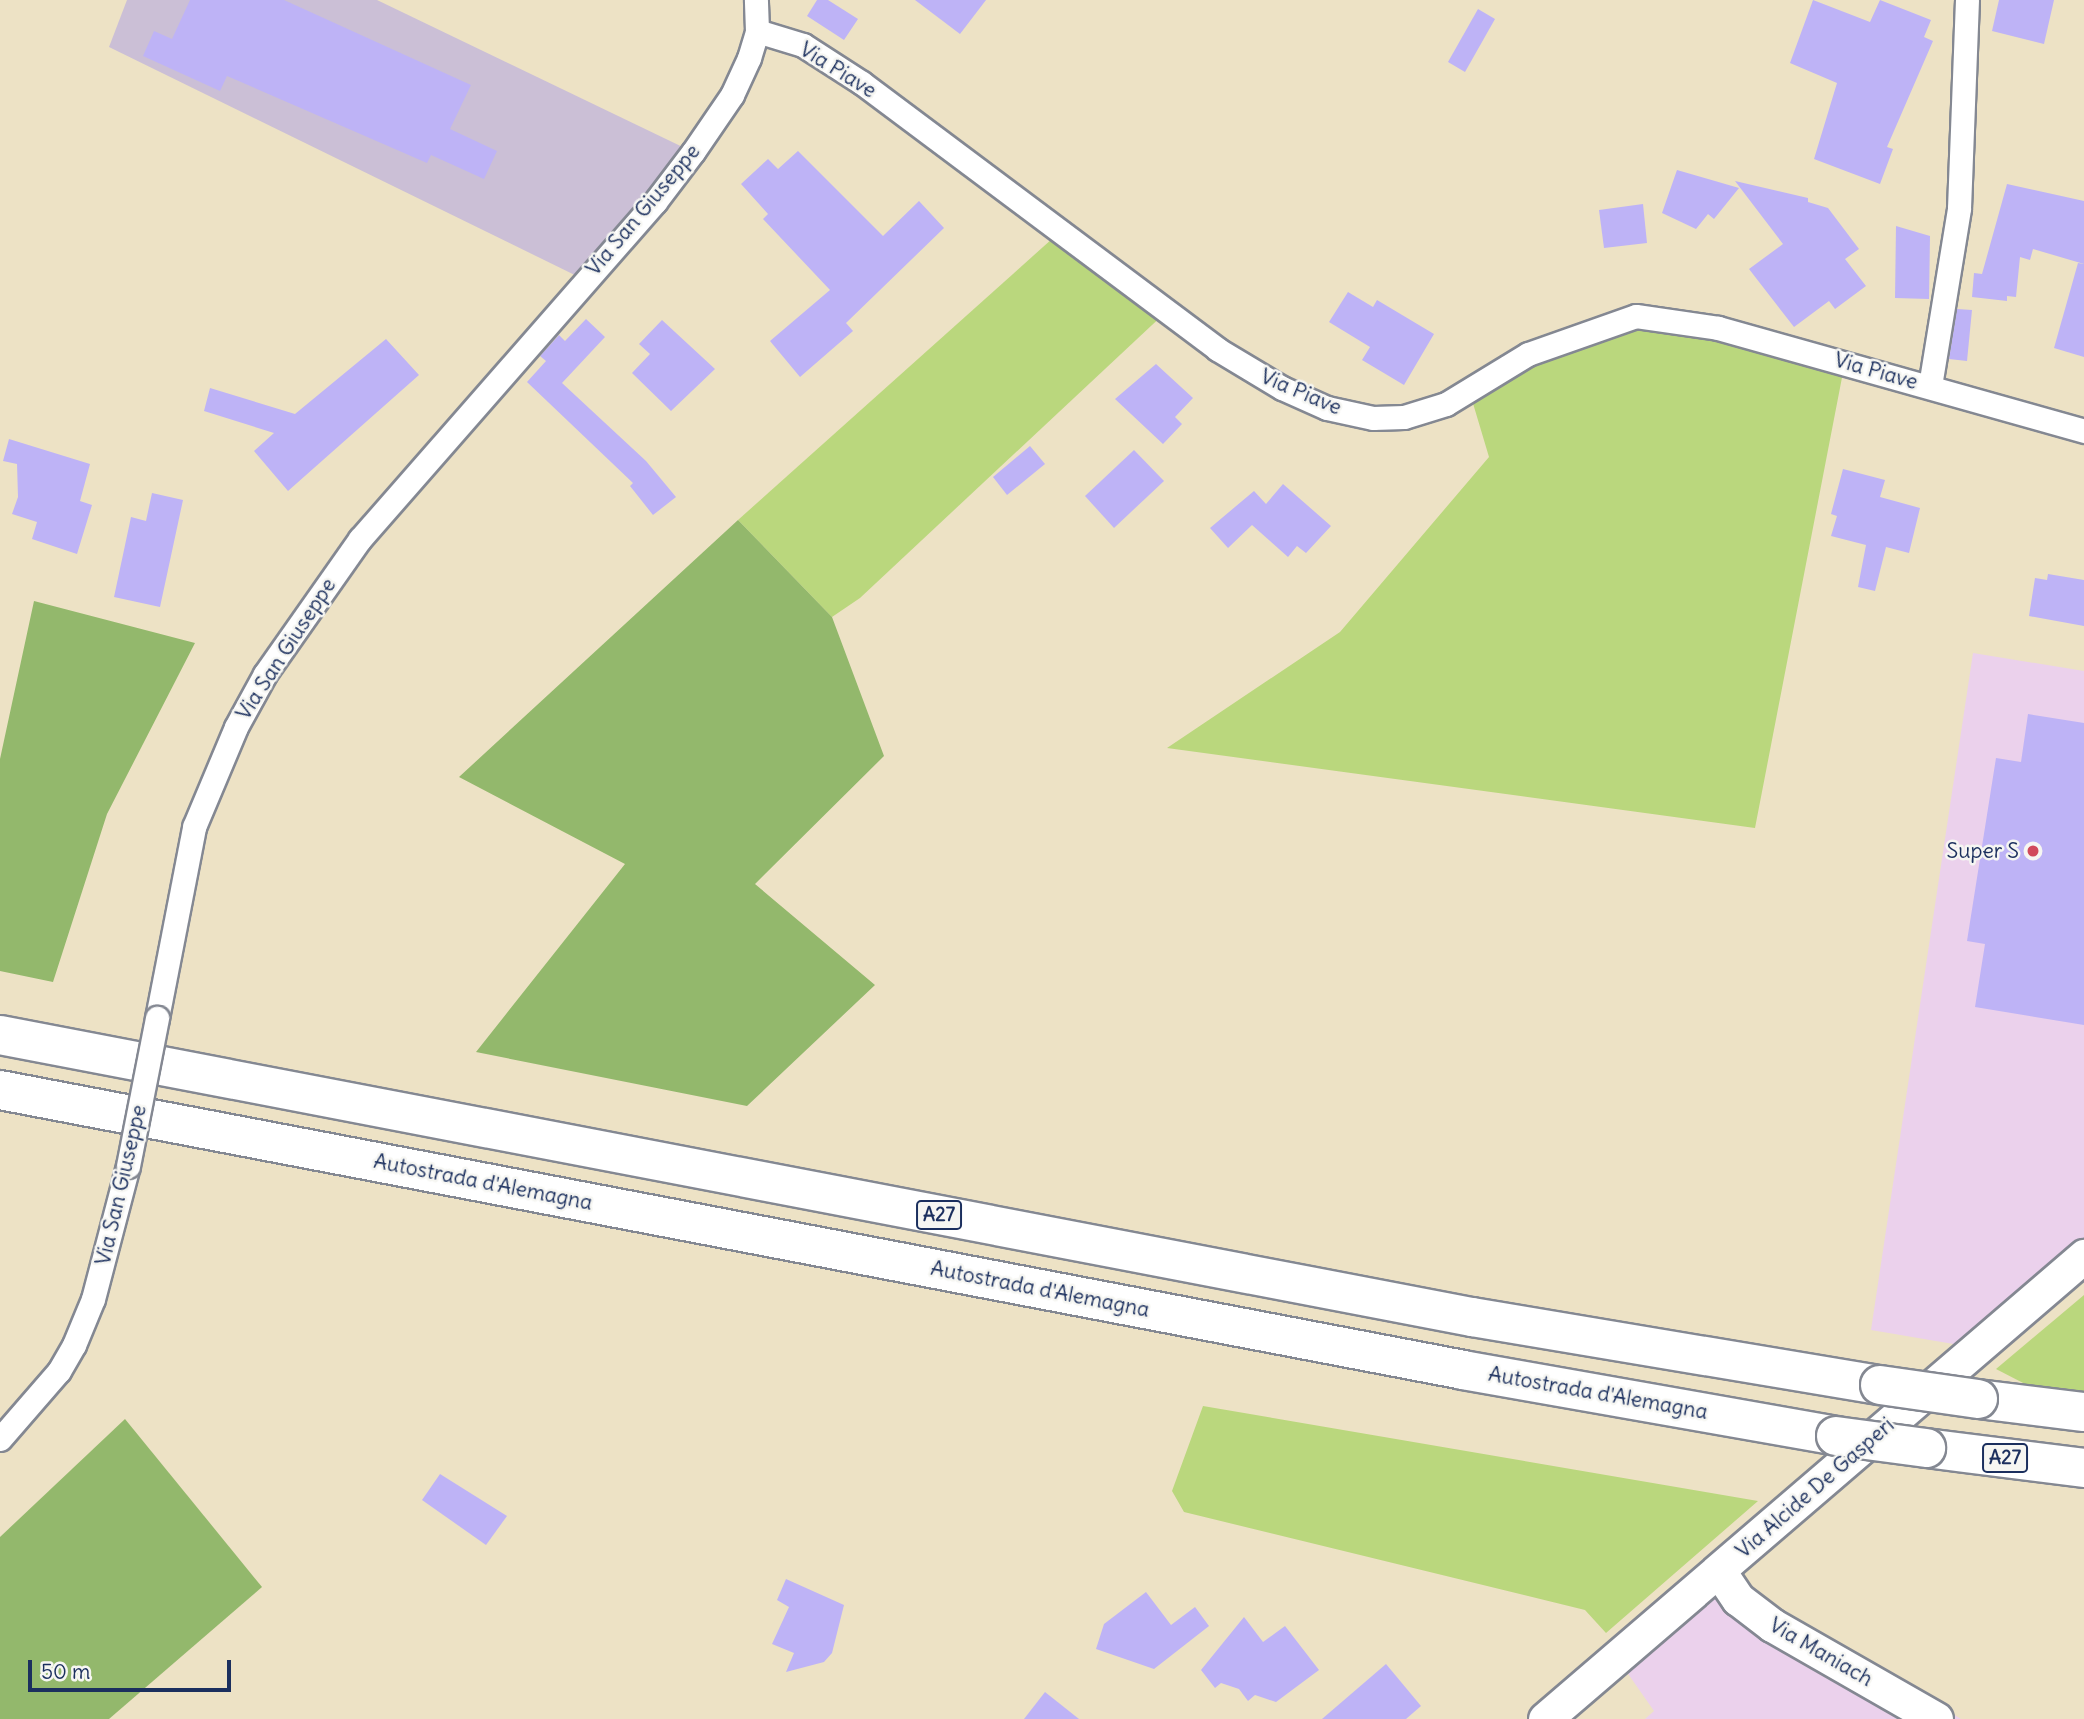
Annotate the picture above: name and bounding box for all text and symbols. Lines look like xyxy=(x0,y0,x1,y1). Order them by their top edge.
street label: Via Piave xyxy=(795,37,881,103)
street label: Via San Giuseppe xyxy=(581,139,705,281)
street label: Via Piave xyxy=(1831,347,1921,395)
street label: Via Piave xyxy=(1257,364,1345,420)
street label: Via San Giuseppe xyxy=(231,573,341,725)
place label: Super S xyxy=(1947,838,2019,864)
marker: Super S xyxy=(2025,843,2041,859)
street label: Via San Giuseppe xyxy=(90,1102,152,1268)
street label: Autostrada d'Alemagna xyxy=(372,1148,594,1216)
road number: A27 xyxy=(914,1200,964,1231)
street label: Autostrada d'Alemagna xyxy=(929,1255,1151,1323)
street label: Autostrada d'Alemagna xyxy=(1486,1361,1710,1425)
street label: Via Alcide De Gasperi xyxy=(1731,1412,1899,1564)
road number: A27 xyxy=(1980,1442,2030,1474)
street label: Via Maniach xyxy=(1765,1612,1877,1692)
scale bar xyxy=(32,1646,234,1690)
text: 50 m xyxy=(41,1658,90,1685)

